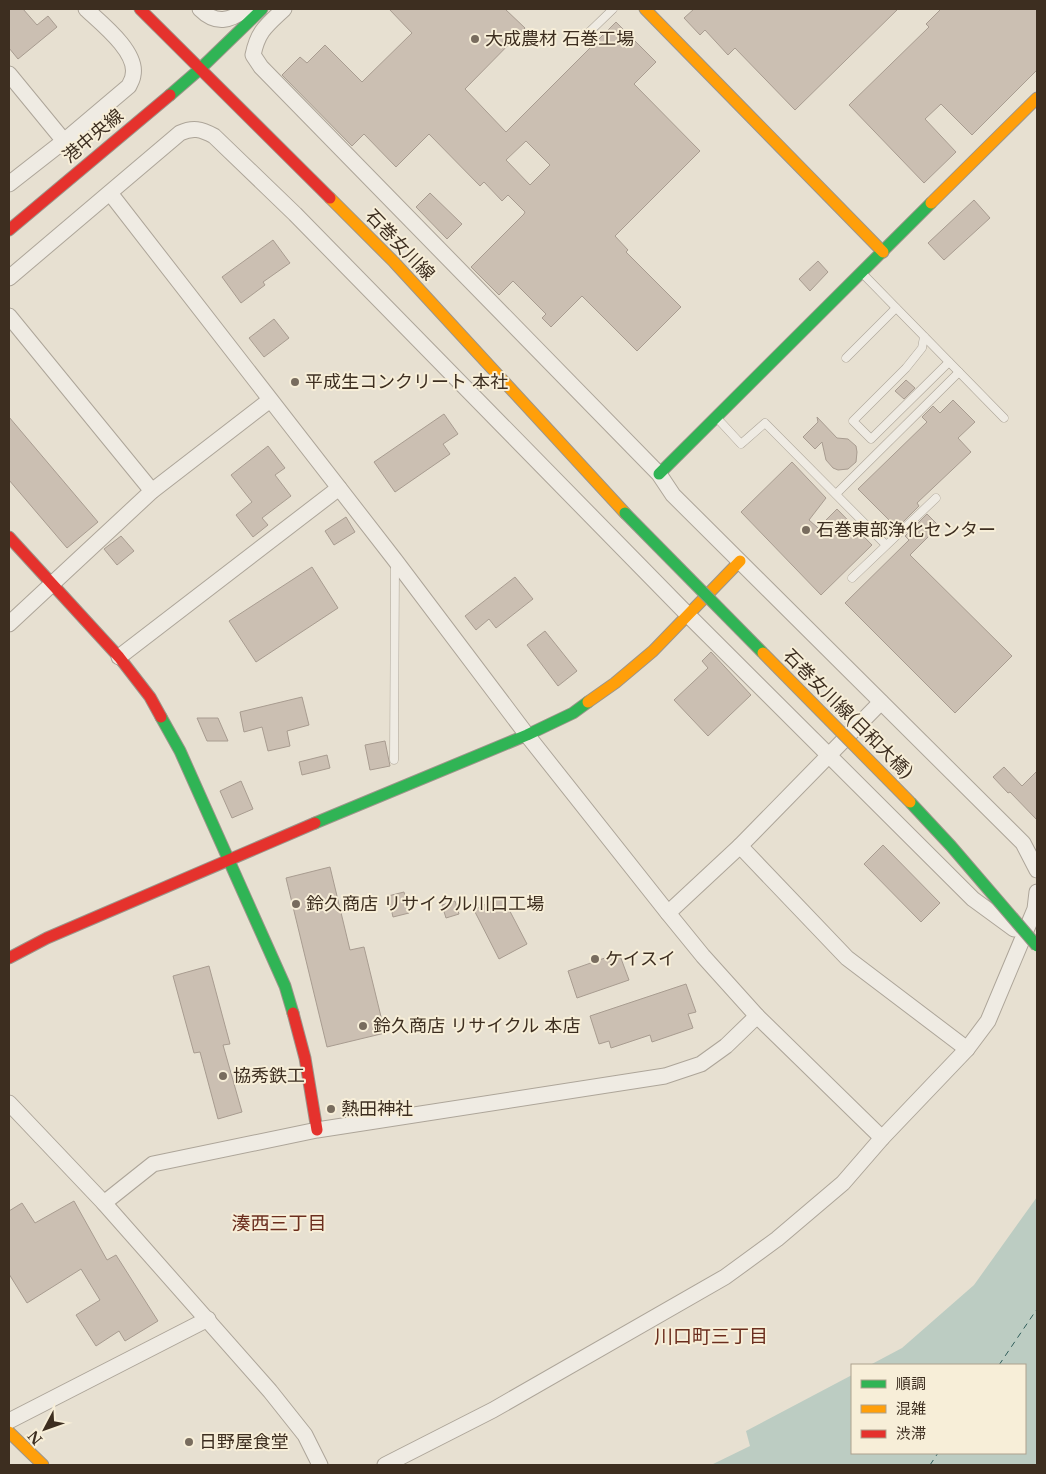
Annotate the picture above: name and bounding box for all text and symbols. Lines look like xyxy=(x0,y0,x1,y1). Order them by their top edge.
place label: 大成農材 石巻工場 xyxy=(485,28,634,50)
marker: 大成農材 石巻工場 xyxy=(469,33,481,45)
street label: 港中央線 xyxy=(58,104,128,168)
street label: 石巻女川線 xyxy=(361,205,439,285)
place label: 平成生コンクリート 本社 xyxy=(305,371,508,393)
marker: 平成生コンクリート 本社 xyxy=(289,376,301,388)
place label: 石巻東部浄化センター xyxy=(816,519,996,541)
marker: 石巻東部浄化センター xyxy=(800,524,812,536)
street label: 石巻女川線(日和大橋) xyxy=(779,645,917,783)
place label: 鈴久商店 リサイクル川口工場 xyxy=(306,893,544,915)
marker: 鈴久商店 リサイクル川口工場 xyxy=(290,898,302,910)
place label: ケイスイ xyxy=(605,948,676,970)
marker: ケイスイ xyxy=(589,953,601,965)
place label: 鈴久商店 リサイクル 本店 xyxy=(373,1015,580,1037)
marker: 鈴久商店 リサイクル 本店 xyxy=(357,1020,369,1032)
place label: 協秀鉄工 xyxy=(233,1065,305,1087)
marker: 協秀鉄工 xyxy=(217,1070,229,1082)
place label: 熱田神社 xyxy=(341,1098,413,1120)
marker: 熱田神社 xyxy=(325,1103,337,1115)
district label: 湊西三丁目 xyxy=(231,1212,327,1235)
district label: 川口町三丁目 xyxy=(654,1325,768,1348)
legend xyxy=(851,1364,1026,1454)
text: 順調 xyxy=(896,1374,926,1393)
text: 混雑 xyxy=(896,1399,926,1418)
north arrow xyxy=(20,1404,70,1454)
text: 渋滞 xyxy=(896,1424,926,1443)
text: N xyxy=(24,1427,46,1448)
place label: 日野屋食堂 xyxy=(199,1431,289,1453)
marker: 日野屋食堂 xyxy=(183,1436,195,1448)

